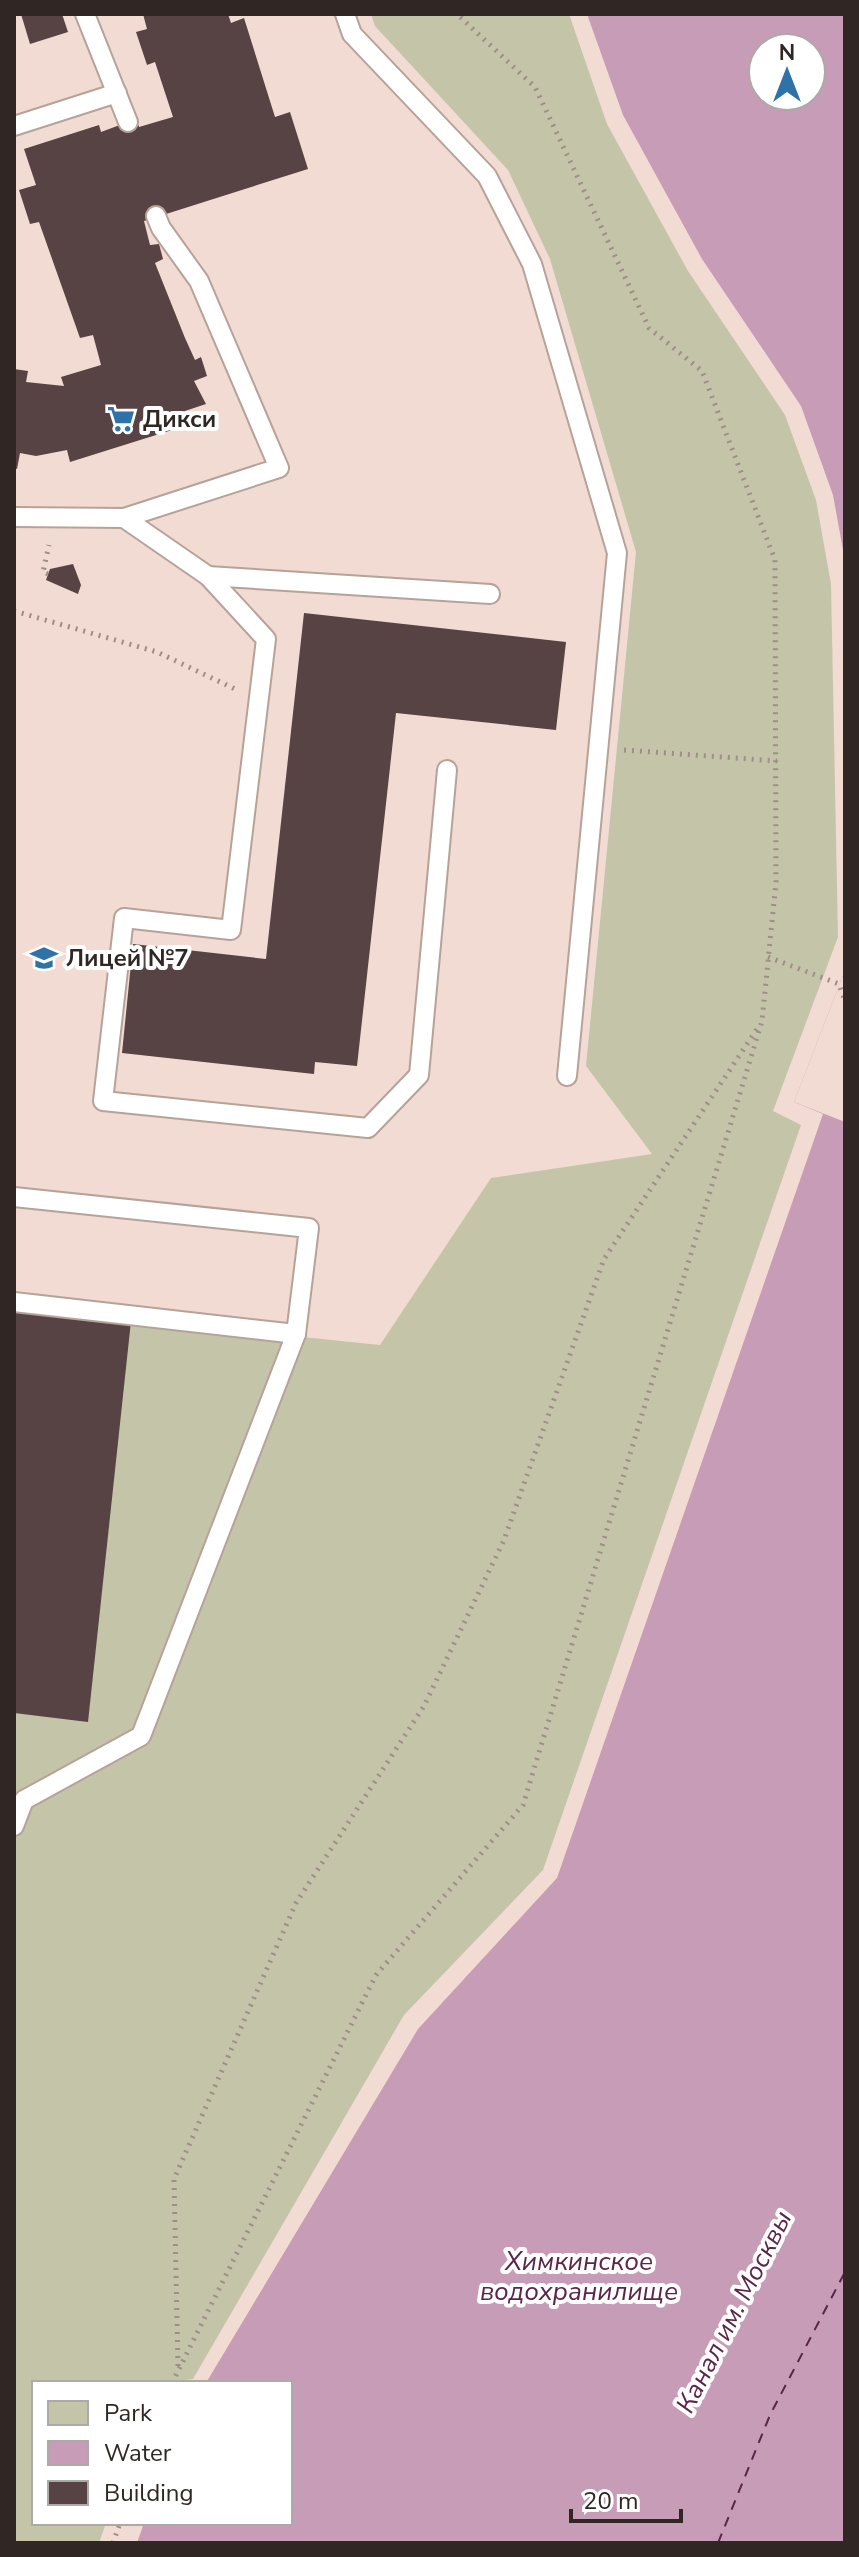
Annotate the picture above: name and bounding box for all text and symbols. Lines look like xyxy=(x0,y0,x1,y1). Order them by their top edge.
north arrow xyxy=(747,32,827,112)
text: N xyxy=(779,38,795,68)
place label: Дикси xyxy=(143,403,216,435)
supermarket icon: Дикси xyxy=(106,404,136,434)
place label: Лицей №7 xyxy=(66,942,189,974)
school or university icon: Лицей №7 xyxy=(29,943,59,973)
water label: Канал им. Москвы xyxy=(668,2205,800,2419)
water label: Химкинское водохранилище xyxy=(480,2244,678,2309)
legend xyxy=(32,2381,292,2525)
text: Park xyxy=(104,2397,153,2429)
text: Water xyxy=(104,2437,172,2469)
scale bar xyxy=(571,2473,681,2523)
text: Building xyxy=(104,2477,194,2509)
text: 20 m xyxy=(583,2485,639,2517)

